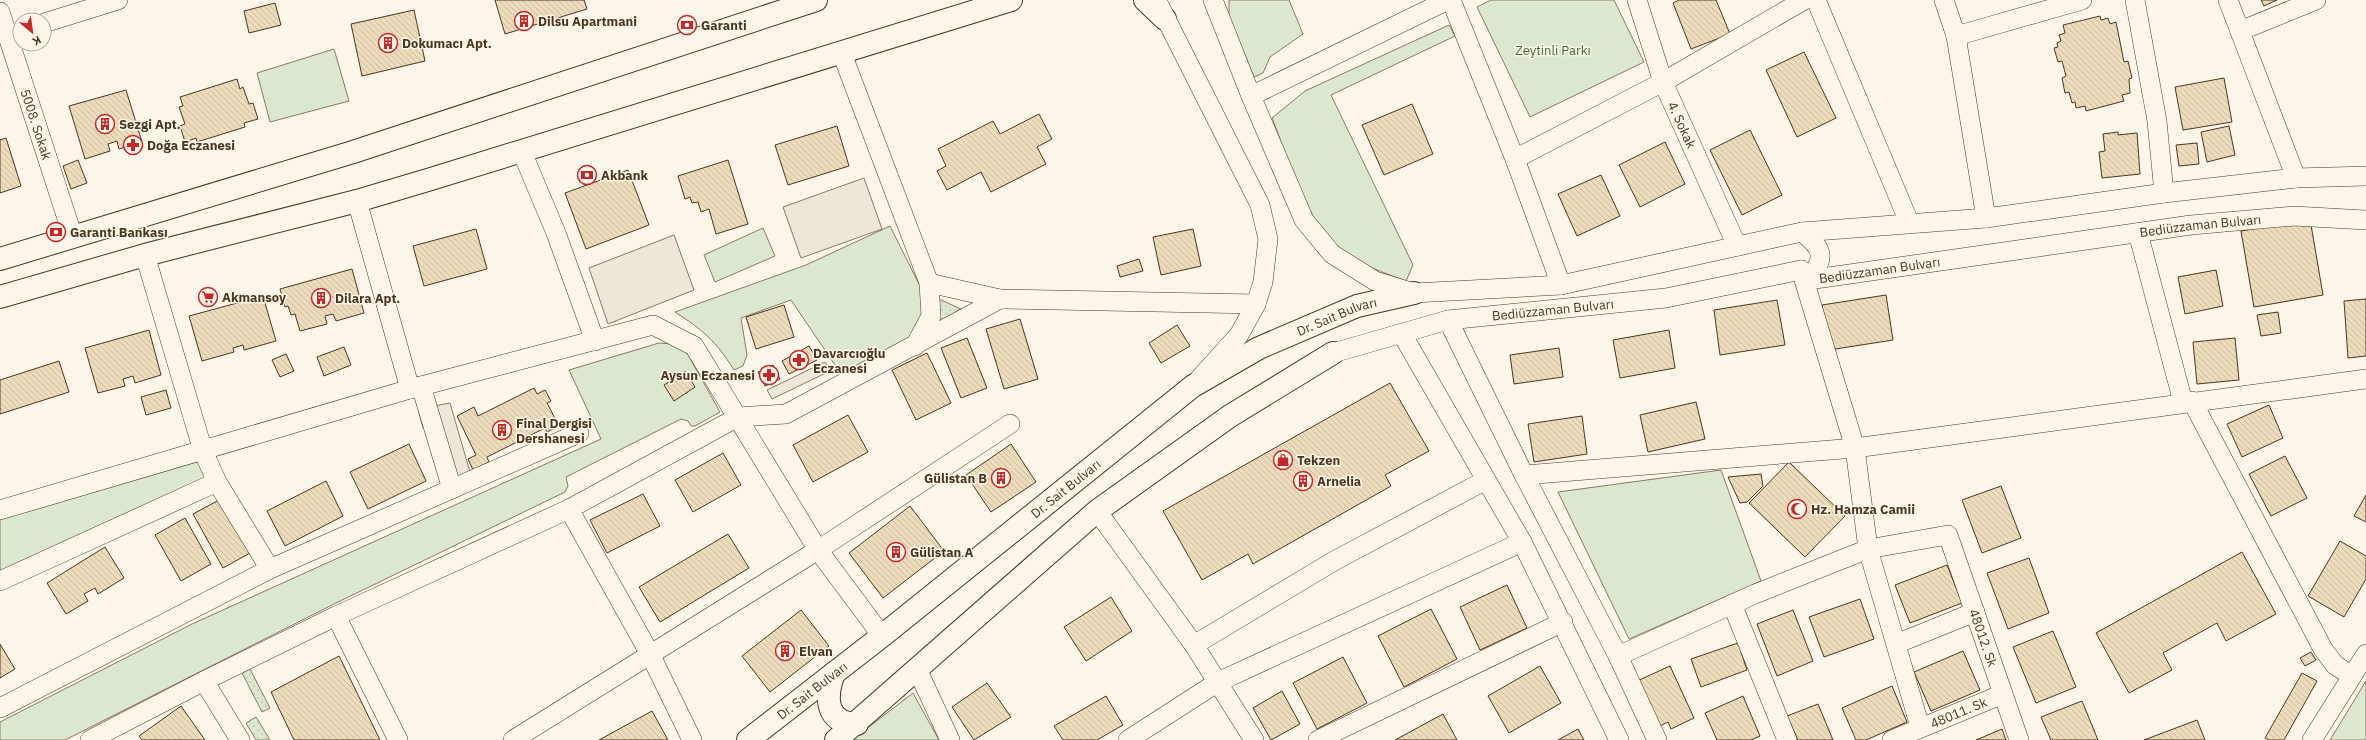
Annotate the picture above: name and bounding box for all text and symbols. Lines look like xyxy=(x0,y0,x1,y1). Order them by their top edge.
building icon: Dilsu Apartmani xyxy=(513,10,535,32)
north arrow xyxy=(12,12,52,52)
place label: Dilsu Apartmani xyxy=(538,13,637,30)
bank icon: Garanti xyxy=(676,14,698,36)
place label: Garanti xyxy=(701,17,747,34)
building icon: Dokumacı Apt. xyxy=(377,32,399,54)
text: K xyxy=(30,33,44,49)
place label: Dokumacı Apt. xyxy=(402,35,492,52)
park label: Zeytinli Parkı xyxy=(1515,42,1591,59)
street label: 5008. Sokak xyxy=(17,87,55,162)
street label: 4. Sokak xyxy=(1664,99,1700,151)
building icon: Sezgi Apt. xyxy=(94,113,116,135)
place label: Sezgi Apt. xyxy=(119,116,181,133)
pharmacy icon: Doğa Eczanesi xyxy=(122,134,144,156)
place label: Doğa Eczanesi xyxy=(147,137,235,154)
bank icon: Akbank xyxy=(576,164,598,186)
place label: Akbank xyxy=(601,167,648,184)
street label: Bediüzzaman Bulvarı xyxy=(2139,211,2262,241)
bank icon: Garanti Bankası xyxy=(45,221,67,243)
place label: Garanti Bankası xyxy=(70,224,168,241)
street label: Bediüzzaman Bulvarı xyxy=(1818,253,1941,287)
supermarket icon: Akmansoy xyxy=(197,286,219,308)
building icon: Dilara Apt. xyxy=(310,287,332,309)
place label: Akmansoy xyxy=(222,289,286,306)
place label: Dilara Apt. xyxy=(335,290,400,307)
street label: Dr. Sait Bulvarı xyxy=(1294,294,1379,340)
street label: Bediüzzaman Bulvarı xyxy=(1491,295,1615,325)
place label: Davarcıoğlu Eczanesi xyxy=(813,345,886,377)
pharmacy icon: Davarcıoğlu Eczanesi xyxy=(788,349,810,371)
pharmacy icon: Aysun Eczanesi xyxy=(758,364,780,386)
place label: Aysun Eczanesi xyxy=(660,367,755,384)
place label: Final Dergisi Dershanesi xyxy=(516,415,592,447)
building icon: Final Dergisi Dershanesi xyxy=(491,419,513,441)
shop icon: Tekzen xyxy=(1272,449,1294,471)
place label: Tekzen xyxy=(1297,452,1340,469)
street label: Dr. Sait Bulvarı xyxy=(1027,456,1104,522)
building icon: Gülistan B xyxy=(990,467,1012,489)
place label: Gülistan B xyxy=(924,470,987,487)
building icon: Arnelia xyxy=(1292,470,1314,492)
place label: Arnelia xyxy=(1317,473,1361,490)
mosque icon: Hz. Hamza Camii xyxy=(1786,498,1808,520)
place label: Hz. Hamza Camii xyxy=(1811,501,1915,518)
building icon: Gülistan A xyxy=(885,541,907,563)
place label: Gülistan A xyxy=(910,544,973,561)
street label: 48012. Sk xyxy=(1965,607,2001,669)
building icon: Elvan xyxy=(774,640,796,662)
place label: Elvan xyxy=(799,643,833,660)
street label: Dr. Sait Bulvarı xyxy=(773,658,851,724)
street label: 48011. Sk xyxy=(1928,693,1990,732)

